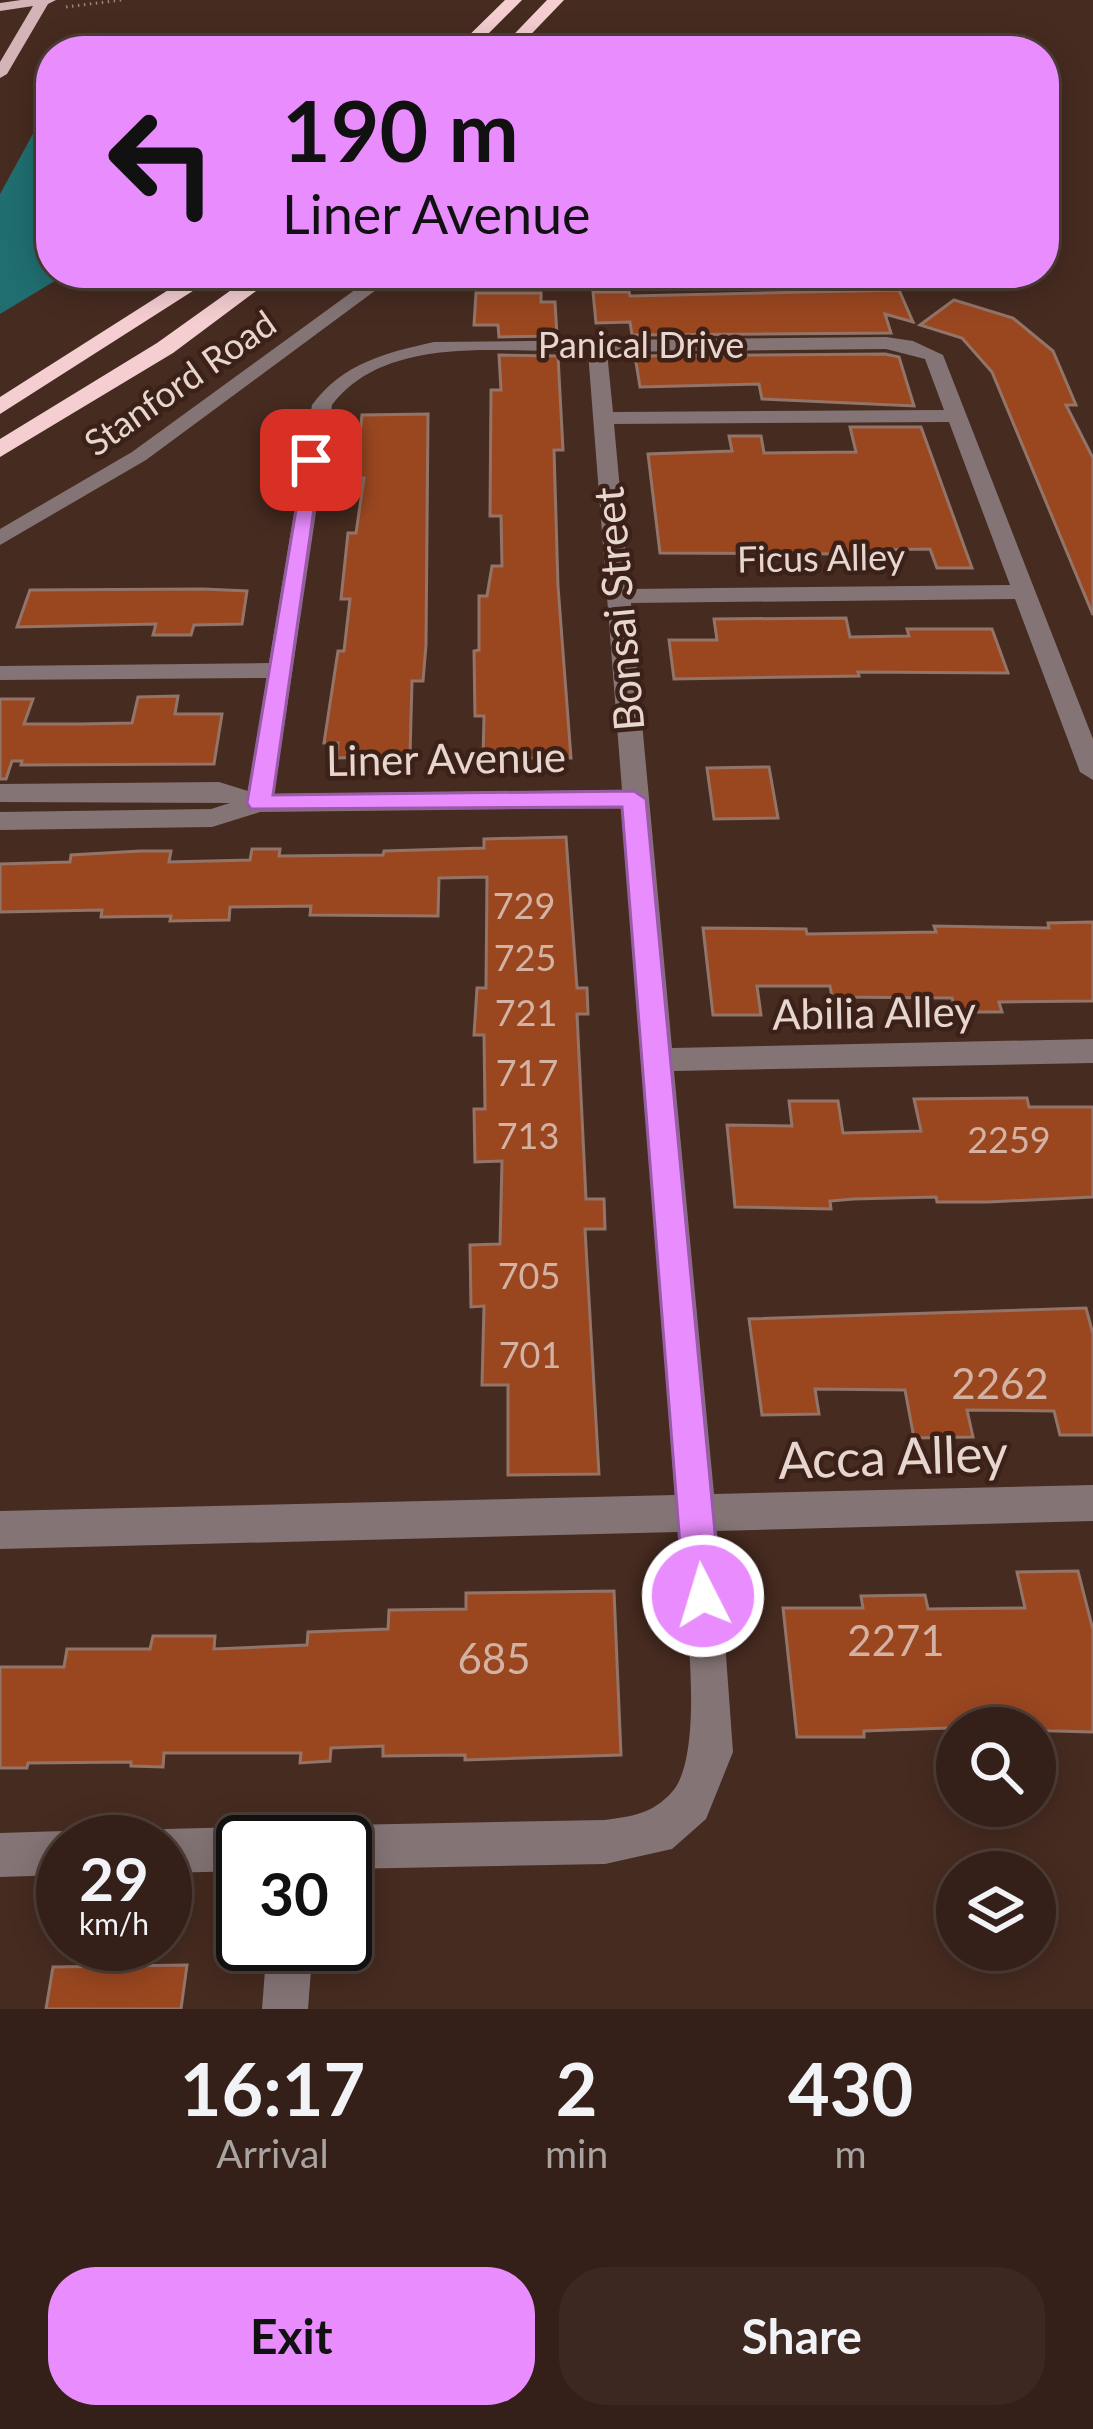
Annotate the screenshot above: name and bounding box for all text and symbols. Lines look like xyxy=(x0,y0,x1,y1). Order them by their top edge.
text: 190 m xyxy=(282,79,519,180)
icon: left xyxy=(84,84,240,240)
text: Liner Avenue xyxy=(282,181,591,246)
street label: Stanford Road xyxy=(75,300,284,464)
street label: Panical Drive xyxy=(538,322,744,366)
pin xyxy=(260,409,362,511)
icon: arrive xyxy=(278,427,344,493)
street label: Bonsai Street xyxy=(582,485,654,733)
street label: Ficus Alley xyxy=(737,534,906,580)
street label: Liner Avenue xyxy=(326,731,566,785)
house number: 729 xyxy=(493,883,555,927)
house number: 725 xyxy=(494,935,556,979)
street label: Abilia Alley xyxy=(772,985,977,1039)
house number: 721 xyxy=(495,990,557,1034)
house number: 717 xyxy=(496,1050,558,1094)
house number: 713 xyxy=(497,1113,559,1157)
house number: 2259 xyxy=(967,1117,1051,1161)
house number: 705 xyxy=(498,1253,560,1297)
house number: 701 xyxy=(499,1332,561,1376)
house number: 2262 xyxy=(951,1358,1049,1408)
street label: Acca Alley xyxy=(777,1421,1009,1490)
position arrow xyxy=(640,1533,766,1659)
house number: 2271 xyxy=(847,1615,945,1665)
house number: 685 xyxy=(457,1633,531,1683)
map controls xyxy=(936,1707,1056,1971)
button: search xyxy=(936,1707,1056,1827)
speed limit sign: 30 xyxy=(216,1815,372,1971)
text: 29 xyxy=(79,1842,149,1914)
button: layers xyxy=(936,1851,1056,1971)
text: km/h xyxy=(79,1905,149,1941)
text: 16:17 xyxy=(180,2045,365,2131)
text: 2 xyxy=(556,2045,598,2131)
text: 430 xyxy=(788,2045,913,2131)
text: Arrival xyxy=(216,2130,329,2176)
text: min xyxy=(545,2130,608,2176)
text: m xyxy=(835,2130,867,2176)
button: Exit xyxy=(48,2267,535,2405)
button: Share xyxy=(559,2267,1045,2405)

